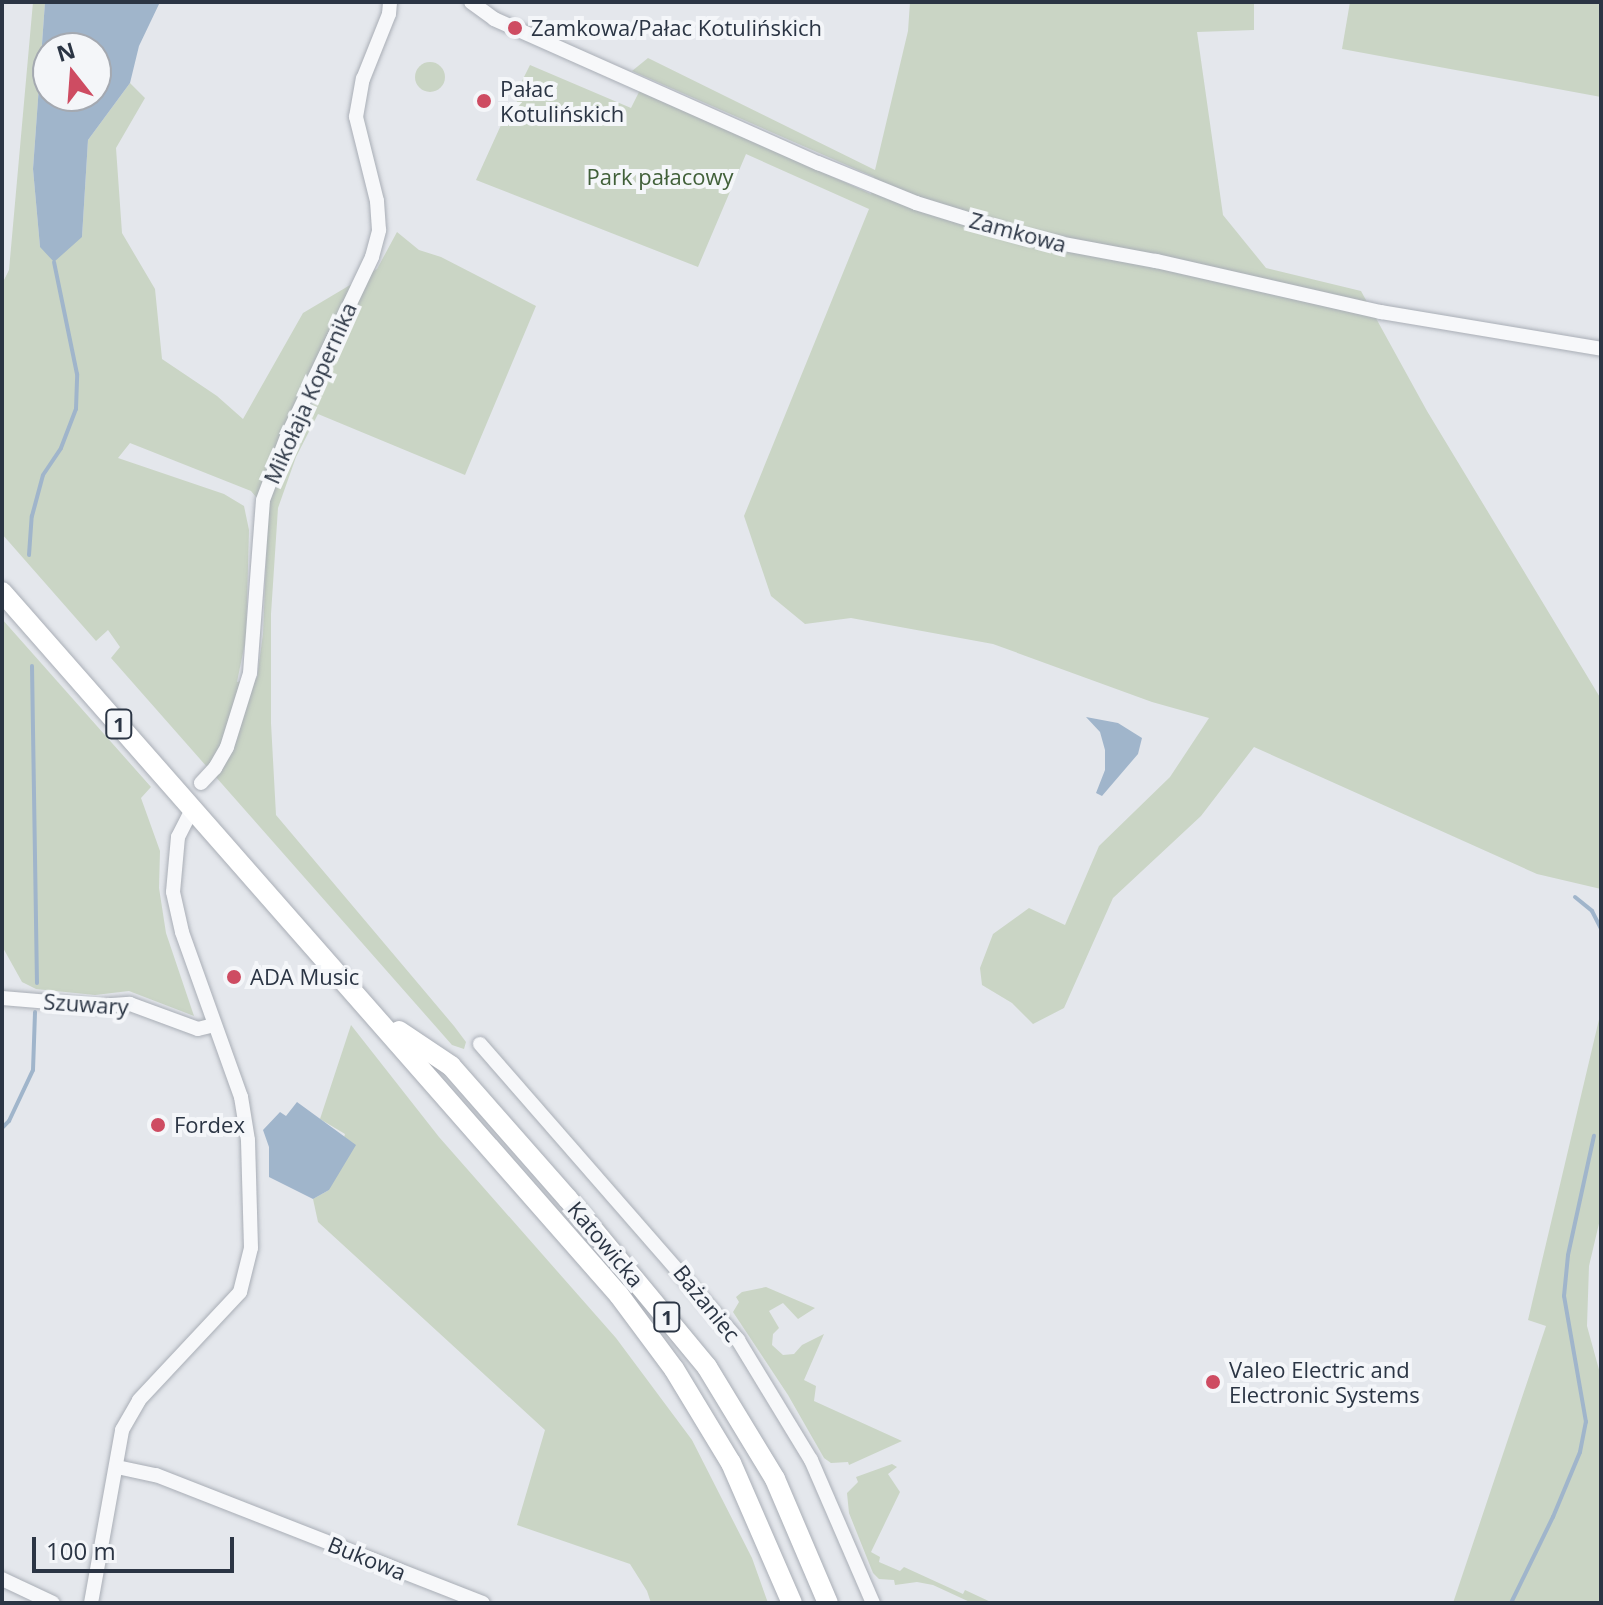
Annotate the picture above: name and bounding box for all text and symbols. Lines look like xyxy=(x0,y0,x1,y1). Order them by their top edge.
place label: Zamkowa/Pałac Kotulińskich xyxy=(531,15,822,41)
marker: Zamkowa/Pałac Kotulińskich xyxy=(506,19,524,37)
north arrow xyxy=(32,32,112,112)
text: N xyxy=(53,34,79,68)
place label: Pałac Kotulińskich xyxy=(500,75,624,126)
marker: Pałac Kotulińskich xyxy=(475,92,493,110)
park label: Park pałacowy xyxy=(586,164,734,190)
street label: Zamkowa xyxy=(967,206,1069,258)
street label: Mikołaja Kopernika xyxy=(258,298,362,488)
road number: 1 xyxy=(105,708,133,740)
place label: ADA Music xyxy=(250,964,359,990)
marker: ADA Music xyxy=(225,968,243,986)
street label: Szuwary xyxy=(43,988,129,1020)
place label: Fordex xyxy=(174,1112,245,1138)
marker: Fordex xyxy=(149,1116,167,1134)
street label: Katowicka xyxy=(563,1196,649,1292)
street label: Bażaniec xyxy=(668,1259,746,1347)
road number: 1 xyxy=(653,1301,681,1333)
place label: Valeo Electric and Electronic Systems xyxy=(1229,1356,1420,1408)
marker: Valeo Electric and Electronic Systems xyxy=(1204,1373,1222,1391)
scale bar xyxy=(36,1521,238,1571)
street label: Bukowa xyxy=(324,1530,410,1586)
text: 100 m xyxy=(46,1534,116,1567)

